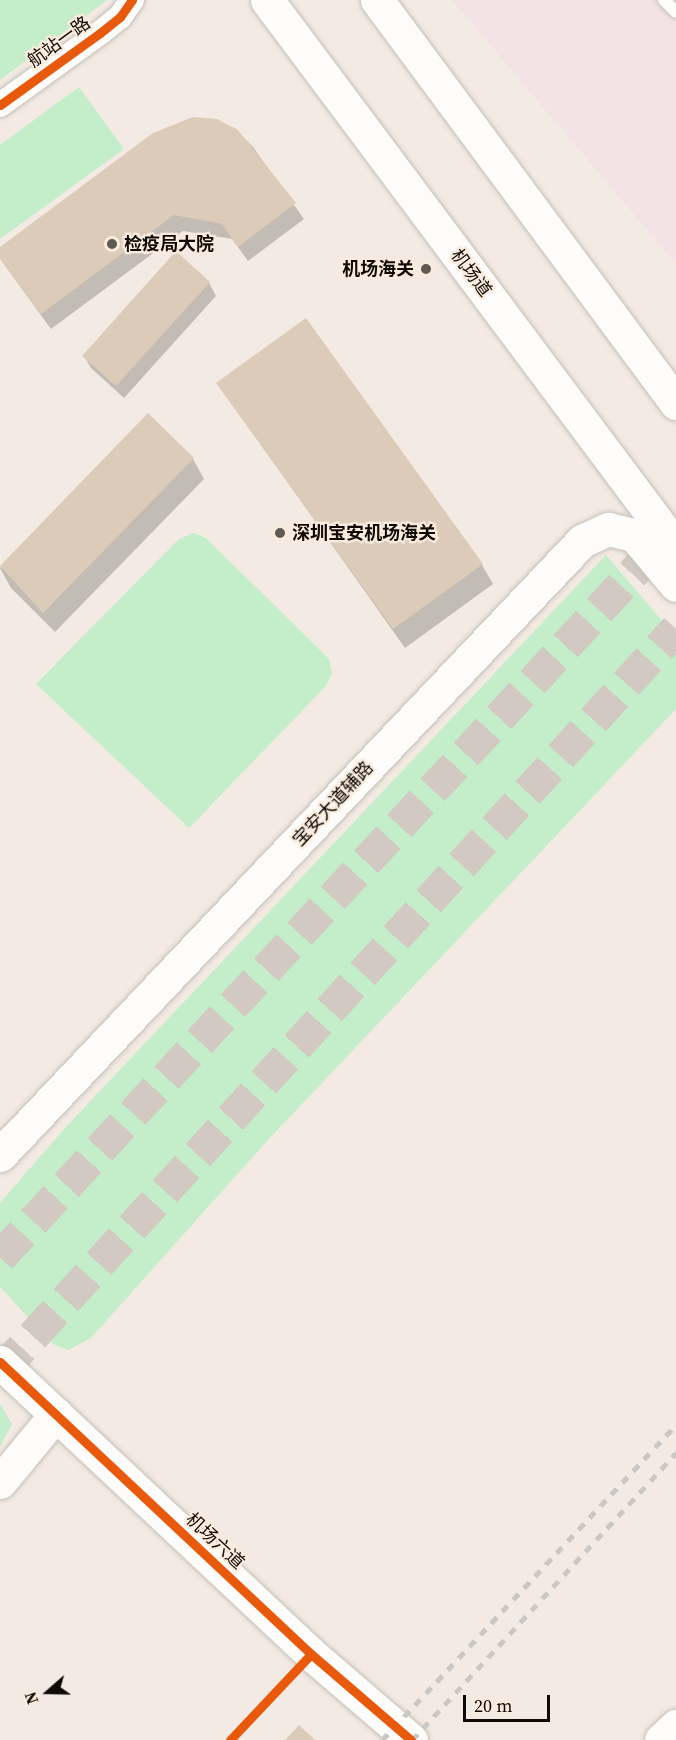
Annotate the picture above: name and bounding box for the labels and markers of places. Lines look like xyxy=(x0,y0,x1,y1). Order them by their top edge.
place label: 检疫局大院 xyxy=(124,233,214,255)
marker: 检疫局大院 xyxy=(105,237,119,251)
place label: 机场海关 xyxy=(342,258,414,280)
marker: 机场海关 xyxy=(419,262,433,276)
place label: 深圳宝安机场海关 xyxy=(292,522,436,544)
marker: 深圳宝安机场海关 xyxy=(273,526,287,540)

